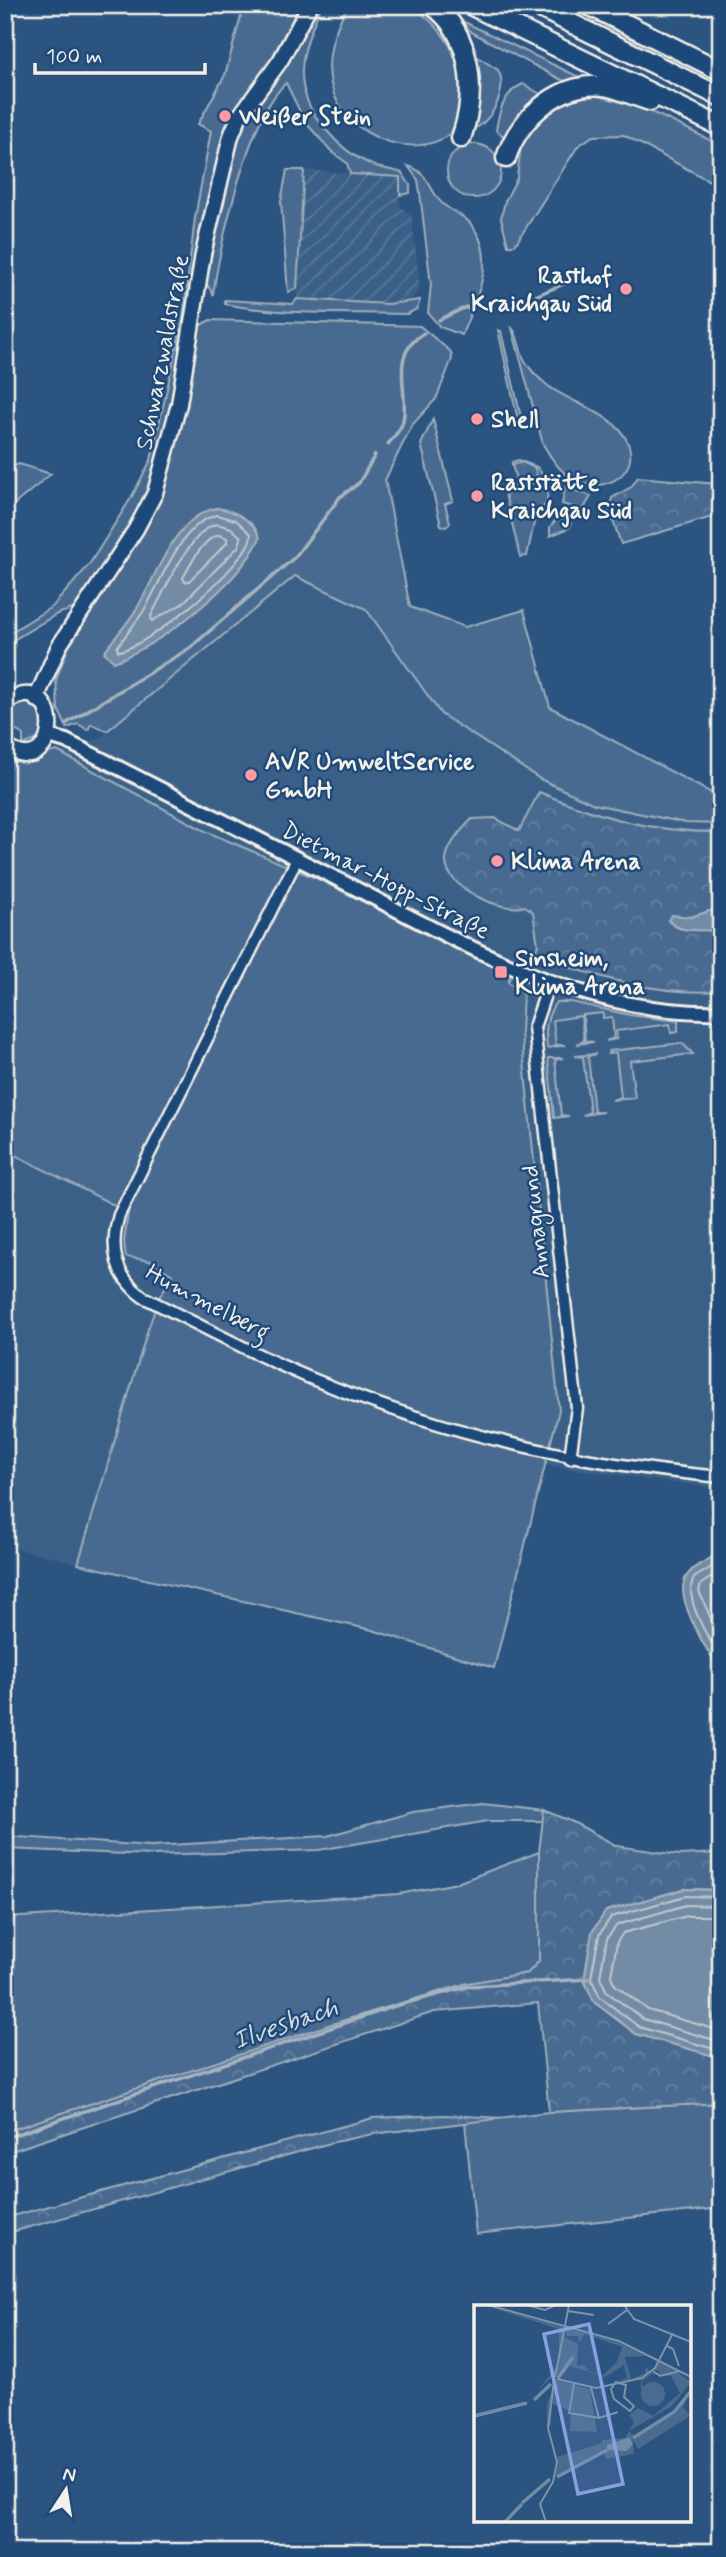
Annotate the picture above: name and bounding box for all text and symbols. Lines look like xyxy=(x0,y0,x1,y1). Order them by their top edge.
scale bar xyxy=(35,32,205,76)
text: 100 m xyxy=(46,43,102,71)
place label: Weißer Stein xyxy=(238,102,371,133)
marker: Weißer Stein xyxy=(217,108,233,124)
street label: Schwarzwaldstraße xyxy=(129,252,198,453)
place label: Rasthof Kraichgau Süd xyxy=(471,261,613,321)
marker: Rasthof Kraichgau Süd xyxy=(618,281,634,297)
place label: Shell xyxy=(491,405,539,436)
marker: Shell xyxy=(469,411,485,427)
place label: Raststätte Kraichgau Süd xyxy=(491,468,632,528)
marker: Raststätte Kraichgau Süd xyxy=(469,488,485,504)
place label: AVR UmweltService GmbH xyxy=(265,747,475,806)
marker: AVR UmweltService GmbH xyxy=(243,767,259,783)
street label: Dietmar-Hopp-Straße xyxy=(276,815,495,947)
place label: Klima Arena xyxy=(511,847,641,878)
marker: Klima Arena xyxy=(489,853,505,869)
place label: Sinsheim, Klima Arena xyxy=(515,944,645,1003)
marker: Sinsheim, Klima Arena xyxy=(493,964,509,980)
street label: Annagrund xyxy=(515,1163,560,1280)
street label: Hummelberg xyxy=(138,1258,275,1352)
water label: Ilvesbach xyxy=(229,1991,343,2059)
inset map xyxy=(474,2305,691,2522)
north arrow xyxy=(32,2456,102,2526)
text: N xyxy=(60,2461,78,2488)

